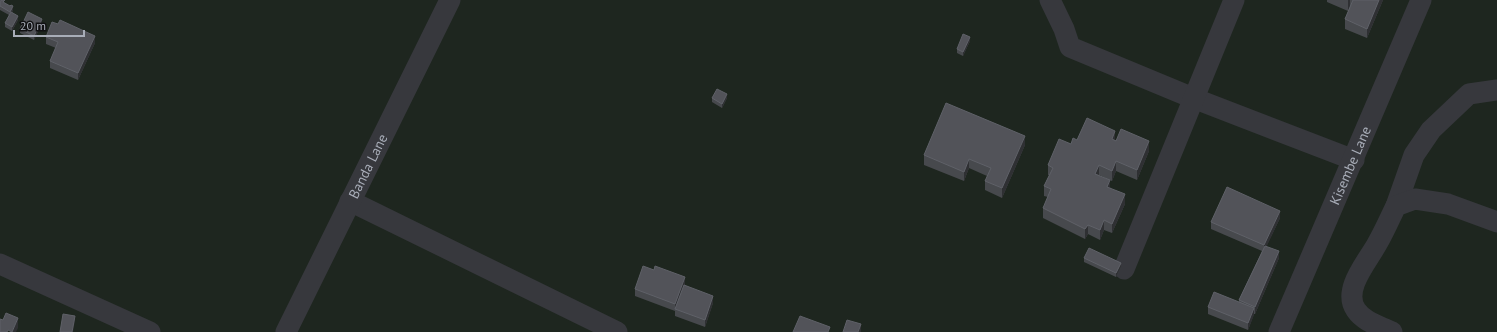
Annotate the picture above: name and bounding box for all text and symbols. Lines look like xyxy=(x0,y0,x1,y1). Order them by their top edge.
scale bar xyxy=(14,12,84,38)
text: 20 m xyxy=(20,18,46,33)
street label: Kisembe Lane xyxy=(1325,123,1375,208)
street label: Banda Lane xyxy=(344,131,391,201)

